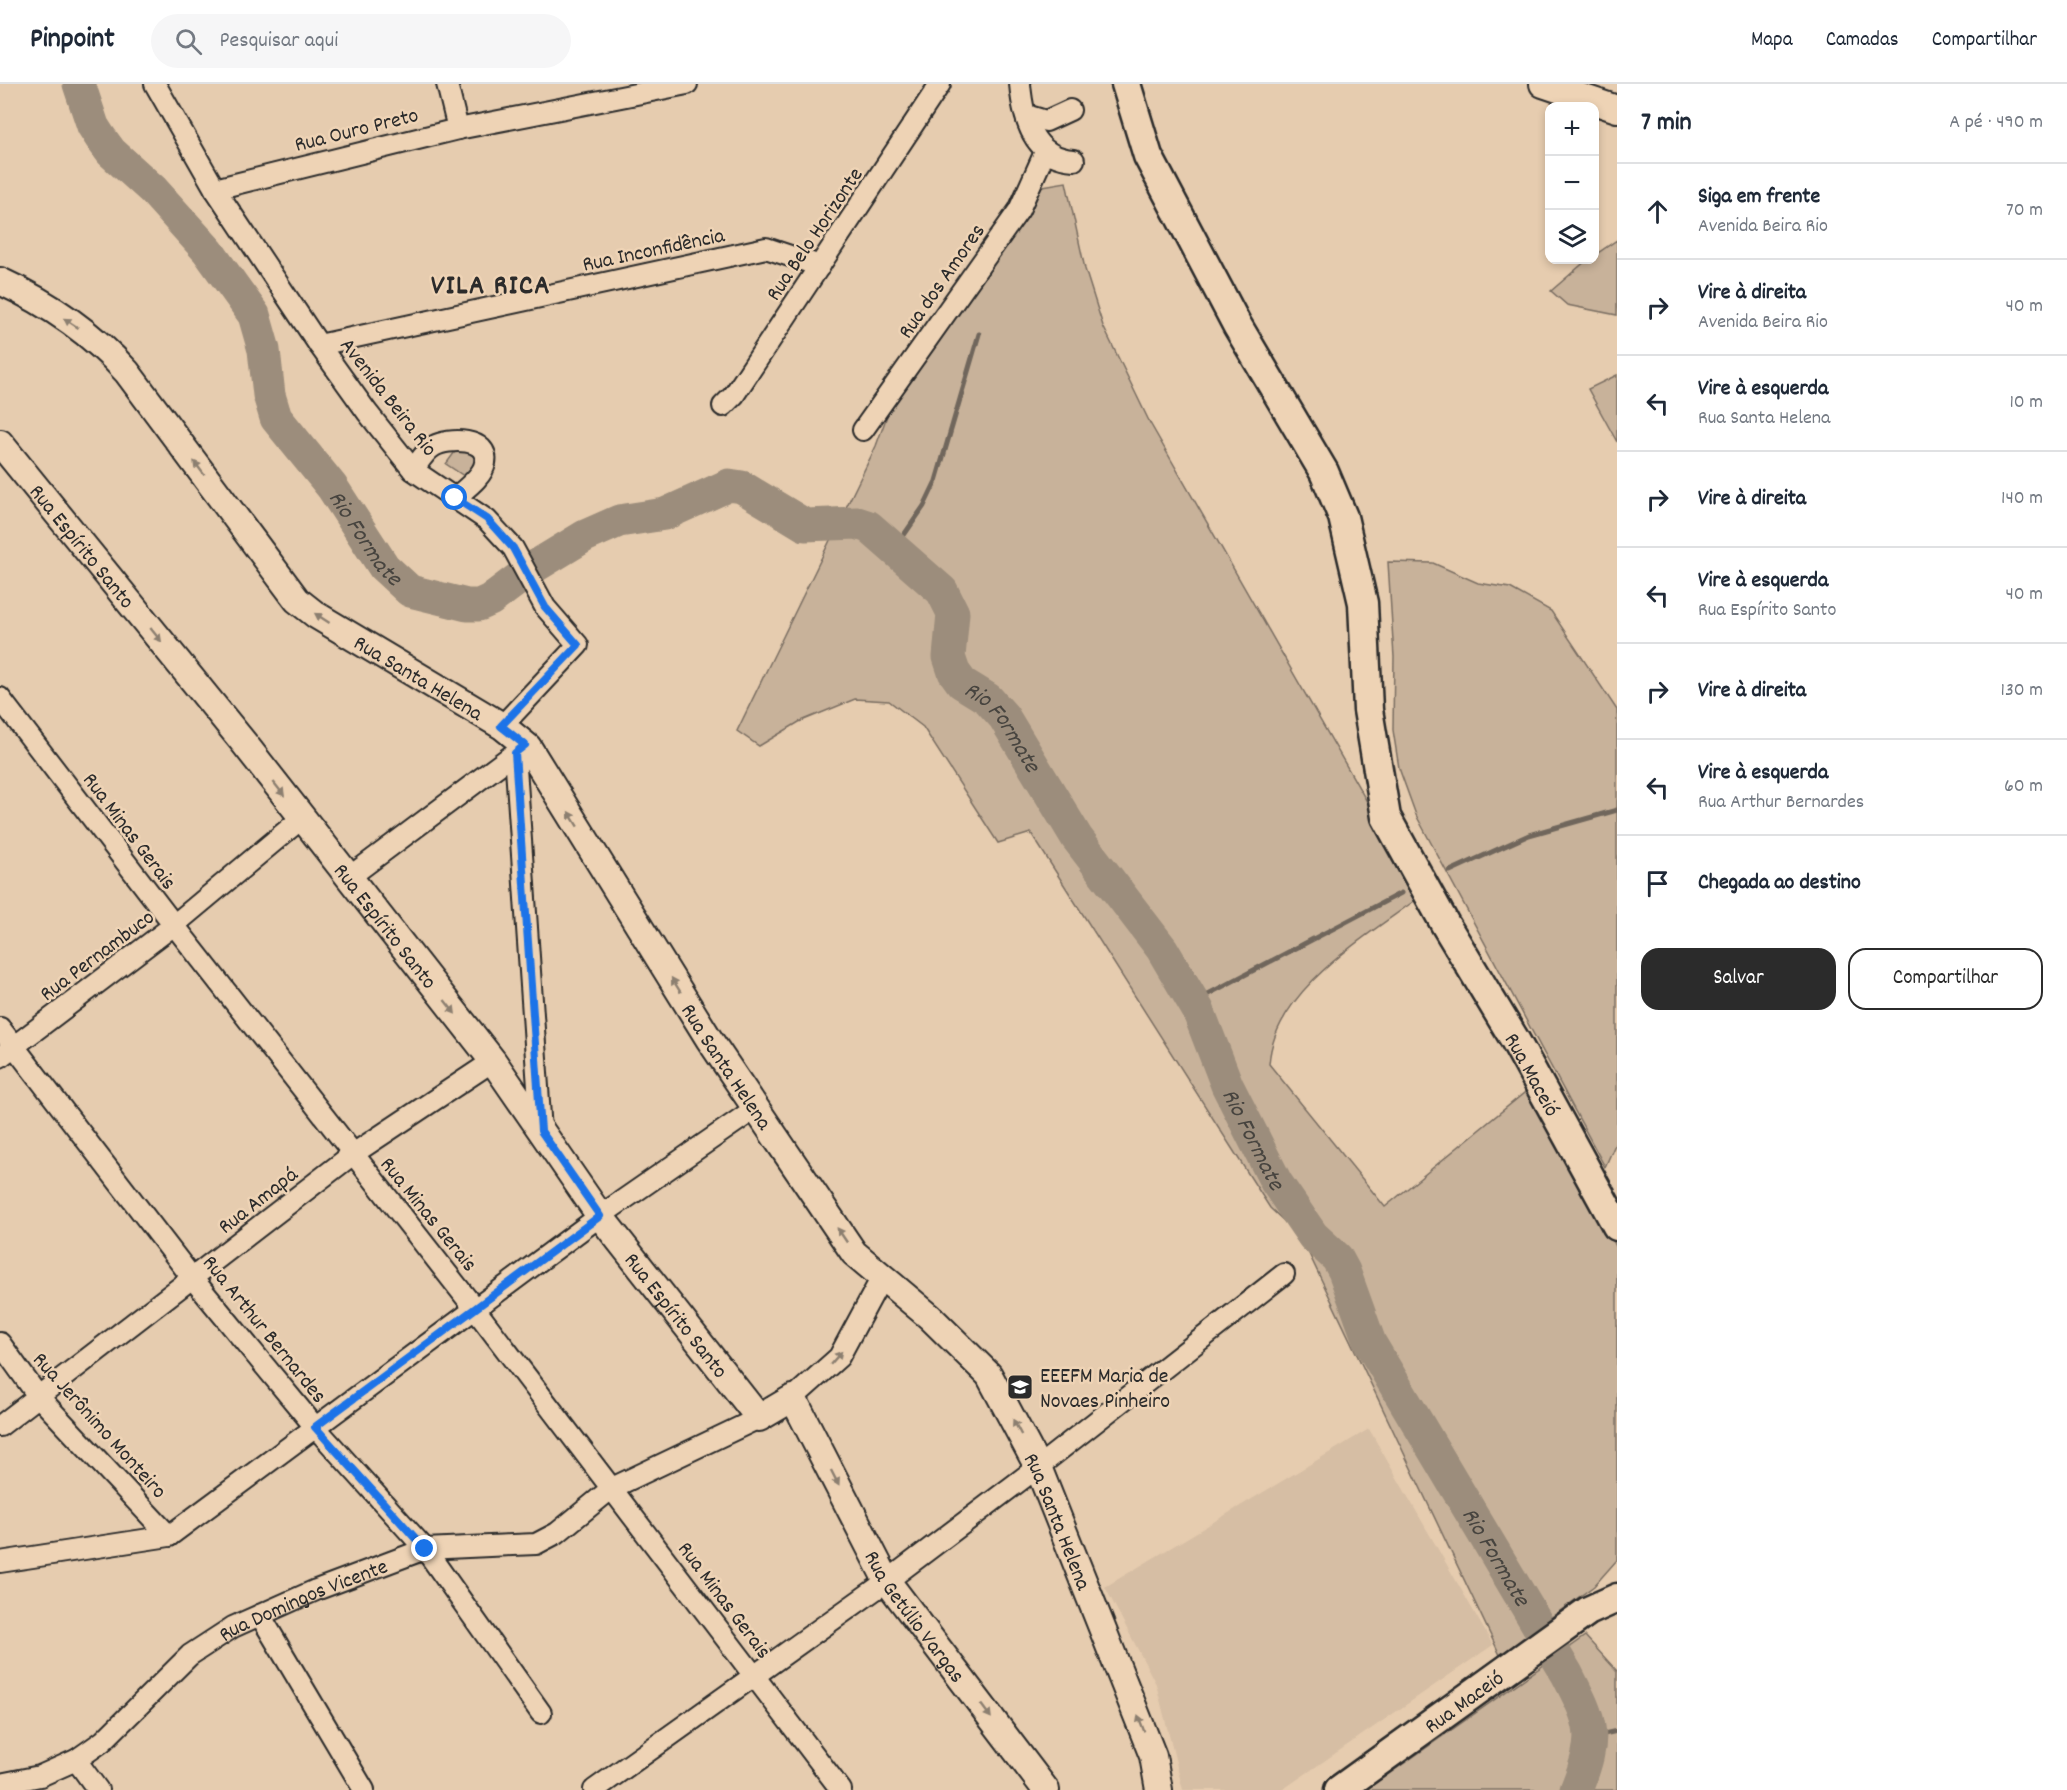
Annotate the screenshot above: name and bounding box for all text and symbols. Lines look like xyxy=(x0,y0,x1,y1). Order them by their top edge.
search box xyxy=(151,14,571,68)
text: Pinpoint xyxy=(30,21,115,61)
icon: search xyxy=(172,25,205,58)
text: Pesquisar aqui xyxy=(220,26,338,57)
text: Mapa xyxy=(1751,26,1793,56)
text: Camadas xyxy=(1826,26,1899,56)
text: Compartilhar xyxy=(1932,26,2037,56)
street label: Rua Ouro Preto xyxy=(292,101,422,162)
map controls xyxy=(1545,102,1599,264)
button: + xyxy=(1545,102,1599,156)
text: 7 min xyxy=(1641,105,1692,142)
text: A pé · 490 m xyxy=(1949,109,2043,137)
button: − xyxy=(1545,156,1599,210)
street label: Rua Belo Horizonte xyxy=(760,162,872,308)
text: Siga em frente xyxy=(1698,182,1820,213)
icon: ahead xyxy=(1641,195,1674,228)
text: 70 m xyxy=(2006,197,2043,225)
button: layers xyxy=(1545,210,1599,264)
text: Avenida Beira Rio xyxy=(1698,213,1828,241)
street label: Rua dos Amores xyxy=(892,218,994,346)
street label: Rua Inconfidência xyxy=(580,221,728,282)
district label: VILA RICA xyxy=(431,268,551,308)
text: Vire à direita xyxy=(1698,278,1806,309)
icon: right xyxy=(1641,291,1674,324)
text: 40 m xyxy=(2005,293,2043,321)
text: Avenida Beira Rio xyxy=(1698,309,1828,337)
one-way arrow xyxy=(63,318,79,329)
street label: Avenida Beira Rio xyxy=(331,332,443,464)
text: Vire à esquerda xyxy=(1698,374,1828,405)
icon: left xyxy=(1641,387,1674,420)
text: 10 m xyxy=(2009,389,2043,417)
text: Rua Santa Helena xyxy=(1698,405,1830,433)
one-way arrow xyxy=(193,461,205,477)
street label: Rua Espírito Santo xyxy=(20,479,141,616)
icon: right xyxy=(1641,483,1674,516)
water label: Rio Formate xyxy=(319,484,410,597)
route start xyxy=(441,484,467,510)
text: Vire à direita xyxy=(1698,484,1806,515)
text: 140 m xyxy=(2001,485,2043,513)
text: Vire à esquerda xyxy=(1698,566,1828,597)
icon: left xyxy=(1641,579,1674,612)
text: 40 m xyxy=(2005,581,2043,609)
text: Rua Espírito Santo xyxy=(1698,597,1836,625)
one-way arrow xyxy=(314,613,330,624)
one-way arrow xyxy=(149,627,162,642)
street label: Rua Santa Helena xyxy=(347,629,488,731)
water label: Rio Formate xyxy=(957,674,1048,781)
icon: right xyxy=(1641,675,1674,708)
text: Vire à direita xyxy=(1698,676,1806,707)
text: 130 m xyxy=(2001,677,2043,705)
text: Vire à esquerda xyxy=(1698,758,1828,789)
street label: Rua Minas Gerais xyxy=(74,767,183,897)
icon: left xyxy=(1641,771,1674,804)
text: 60 m xyxy=(2004,773,2043,801)
one-way arrow xyxy=(273,781,285,796)
text: Rua Arthur Bernardes xyxy=(1698,789,1864,817)
one-way arrow xyxy=(567,811,578,828)
street label: Rua Espírito Santo xyxy=(325,858,443,997)
icon: arrive xyxy=(1641,867,1674,900)
text: Chegada ao destino xyxy=(1698,868,1861,899)
street label: Rua Pernambuco xyxy=(34,903,162,1010)
button: Salvar xyxy=(1641,948,1836,1010)
button: Compartilhar xyxy=(1848,948,2043,1010)
one-way arrow xyxy=(670,977,681,993)
street label: Rua Santa Helena xyxy=(672,998,778,1137)
one-way arrow xyxy=(443,999,455,1014)
street label: Rua Maceió xyxy=(1495,1028,1566,1123)
water label: Rio Formate xyxy=(1211,1083,1292,1200)
street label: Rua Minas Gerais xyxy=(371,1151,483,1279)
street label: Rua Amapá xyxy=(213,1161,306,1243)
one-way arrow xyxy=(836,1227,847,1243)
street label: Rua Espírito Santo xyxy=(615,1247,734,1386)
street label: Rua Arthur Bernardes xyxy=(194,1249,333,1411)
street label: Rua Jerônimo Monteiro xyxy=(24,1346,173,1507)
one-way arrow xyxy=(829,1351,842,1366)
place label: EEEFM Maria de Novaes Pinheiro xyxy=(1040,1362,1170,1418)
school or university icon: EEEFM Maria de Novaes Pinheiro xyxy=(1005,1372,1035,1402)
one-way arrow xyxy=(1012,1418,1022,1435)
street label: Rua Santa Helena xyxy=(1014,1448,1098,1596)
one-way arrow xyxy=(830,1470,840,1487)
water label: Rio Formate xyxy=(1452,1502,1538,1615)
route end xyxy=(411,1535,437,1561)
street label: Rua Minas Gerais xyxy=(669,1536,778,1666)
street label: Rua Getúlio Vargas xyxy=(855,1546,971,1690)
street label: Rua Domingos Vicente xyxy=(214,1552,393,1651)
street label: Rua Maceió xyxy=(1419,1664,1511,1743)
one-way arrow xyxy=(980,1703,992,1719)
one-way arrow xyxy=(1136,1714,1145,1732)

